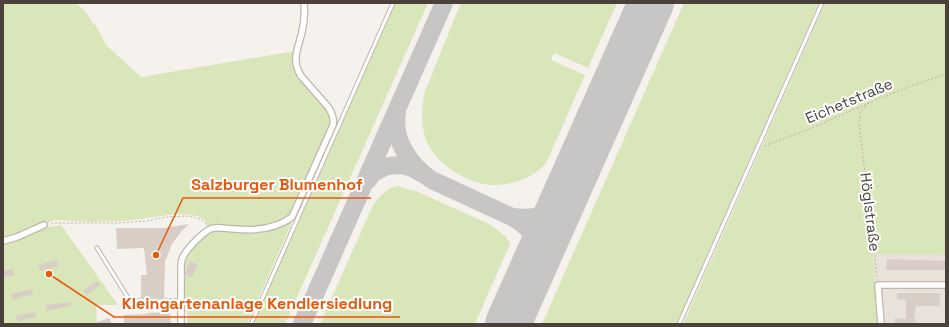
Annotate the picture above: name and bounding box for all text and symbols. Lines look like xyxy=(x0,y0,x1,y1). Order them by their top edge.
street label: Eichetstraße xyxy=(802,74,895,127)
callout: Salzburger Blumenhof xyxy=(183,170,371,198)
street label: Höglstraße xyxy=(856,171,885,253)
text: Salzburger Blumenhof xyxy=(191,174,363,195)
callout: Kleingartenanlage Kendlersiedlung xyxy=(114,289,400,317)
text: Kleingartenanlage Kendlersiedlung xyxy=(122,293,392,314)

